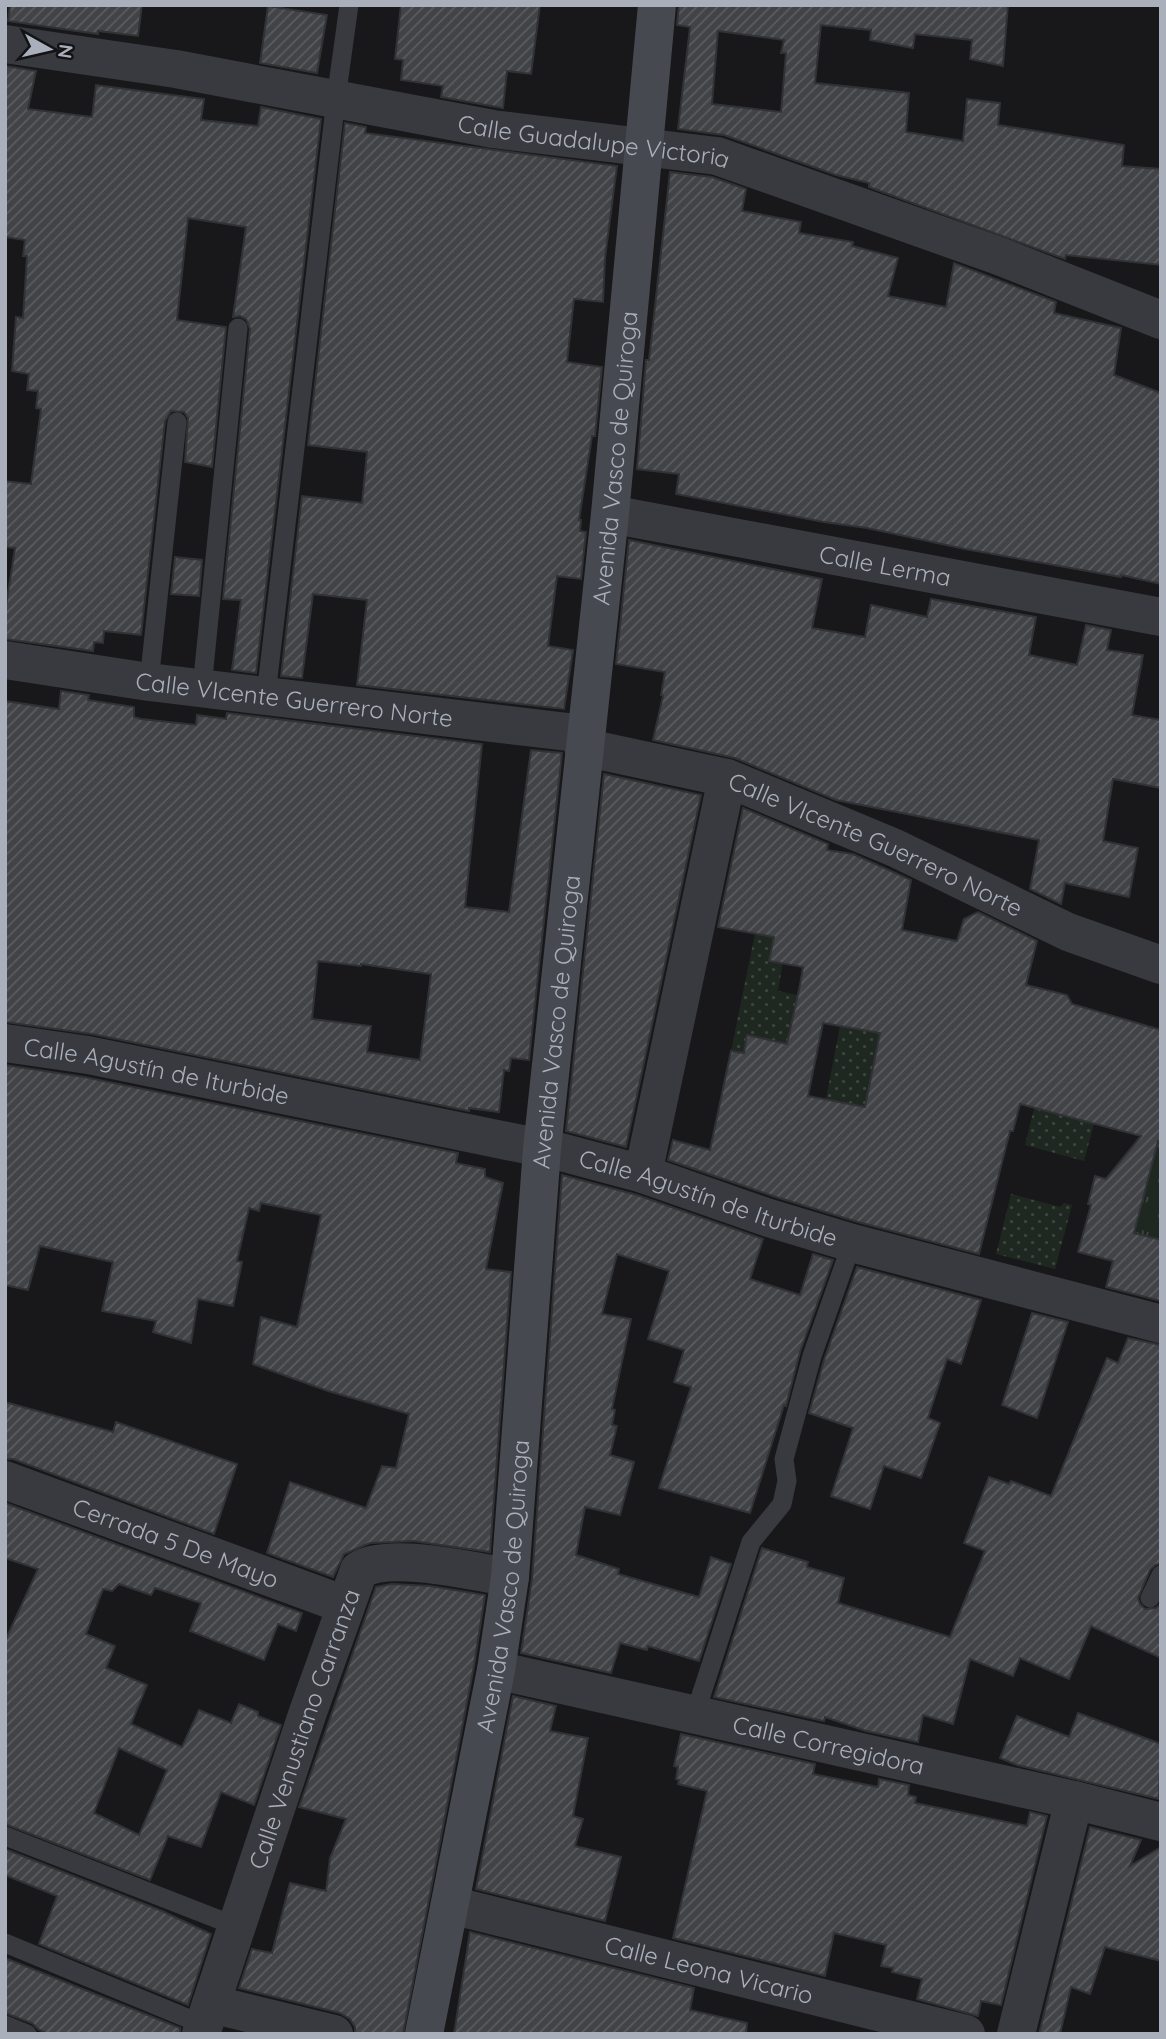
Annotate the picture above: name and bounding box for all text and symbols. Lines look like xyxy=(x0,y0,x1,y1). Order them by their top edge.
north arrow xyxy=(14,14,84,84)
text: N xyxy=(53,43,79,60)
street label: Calle Guadalupe Victoria xyxy=(455,108,734,174)
street label: Avenida Vasco de Quiroga xyxy=(585,310,644,607)
street label: Calle Lerma xyxy=(817,538,953,592)
street label: Calle VIcente Guerrero Norte xyxy=(134,665,455,733)
street label: Calle VIcente Guerrero Norte xyxy=(724,765,1028,923)
street label: Avenida Vasco de Quiroga xyxy=(526,874,586,1170)
street label: Calle Agustín de Iturbide xyxy=(22,1031,292,1111)
street label: Calle Agustín de Iturbide xyxy=(576,1143,841,1253)
street label: Avenida Vasco de Quiroga xyxy=(469,1439,535,1735)
street label: Cerrada 5 De Mayo xyxy=(69,1491,283,1594)
street label: Calle Venustiano Carranza xyxy=(242,1585,366,1873)
street label: Calle Corregidora xyxy=(730,1709,927,1781)
street label: Calle Leona Vicario xyxy=(602,1929,816,2010)

